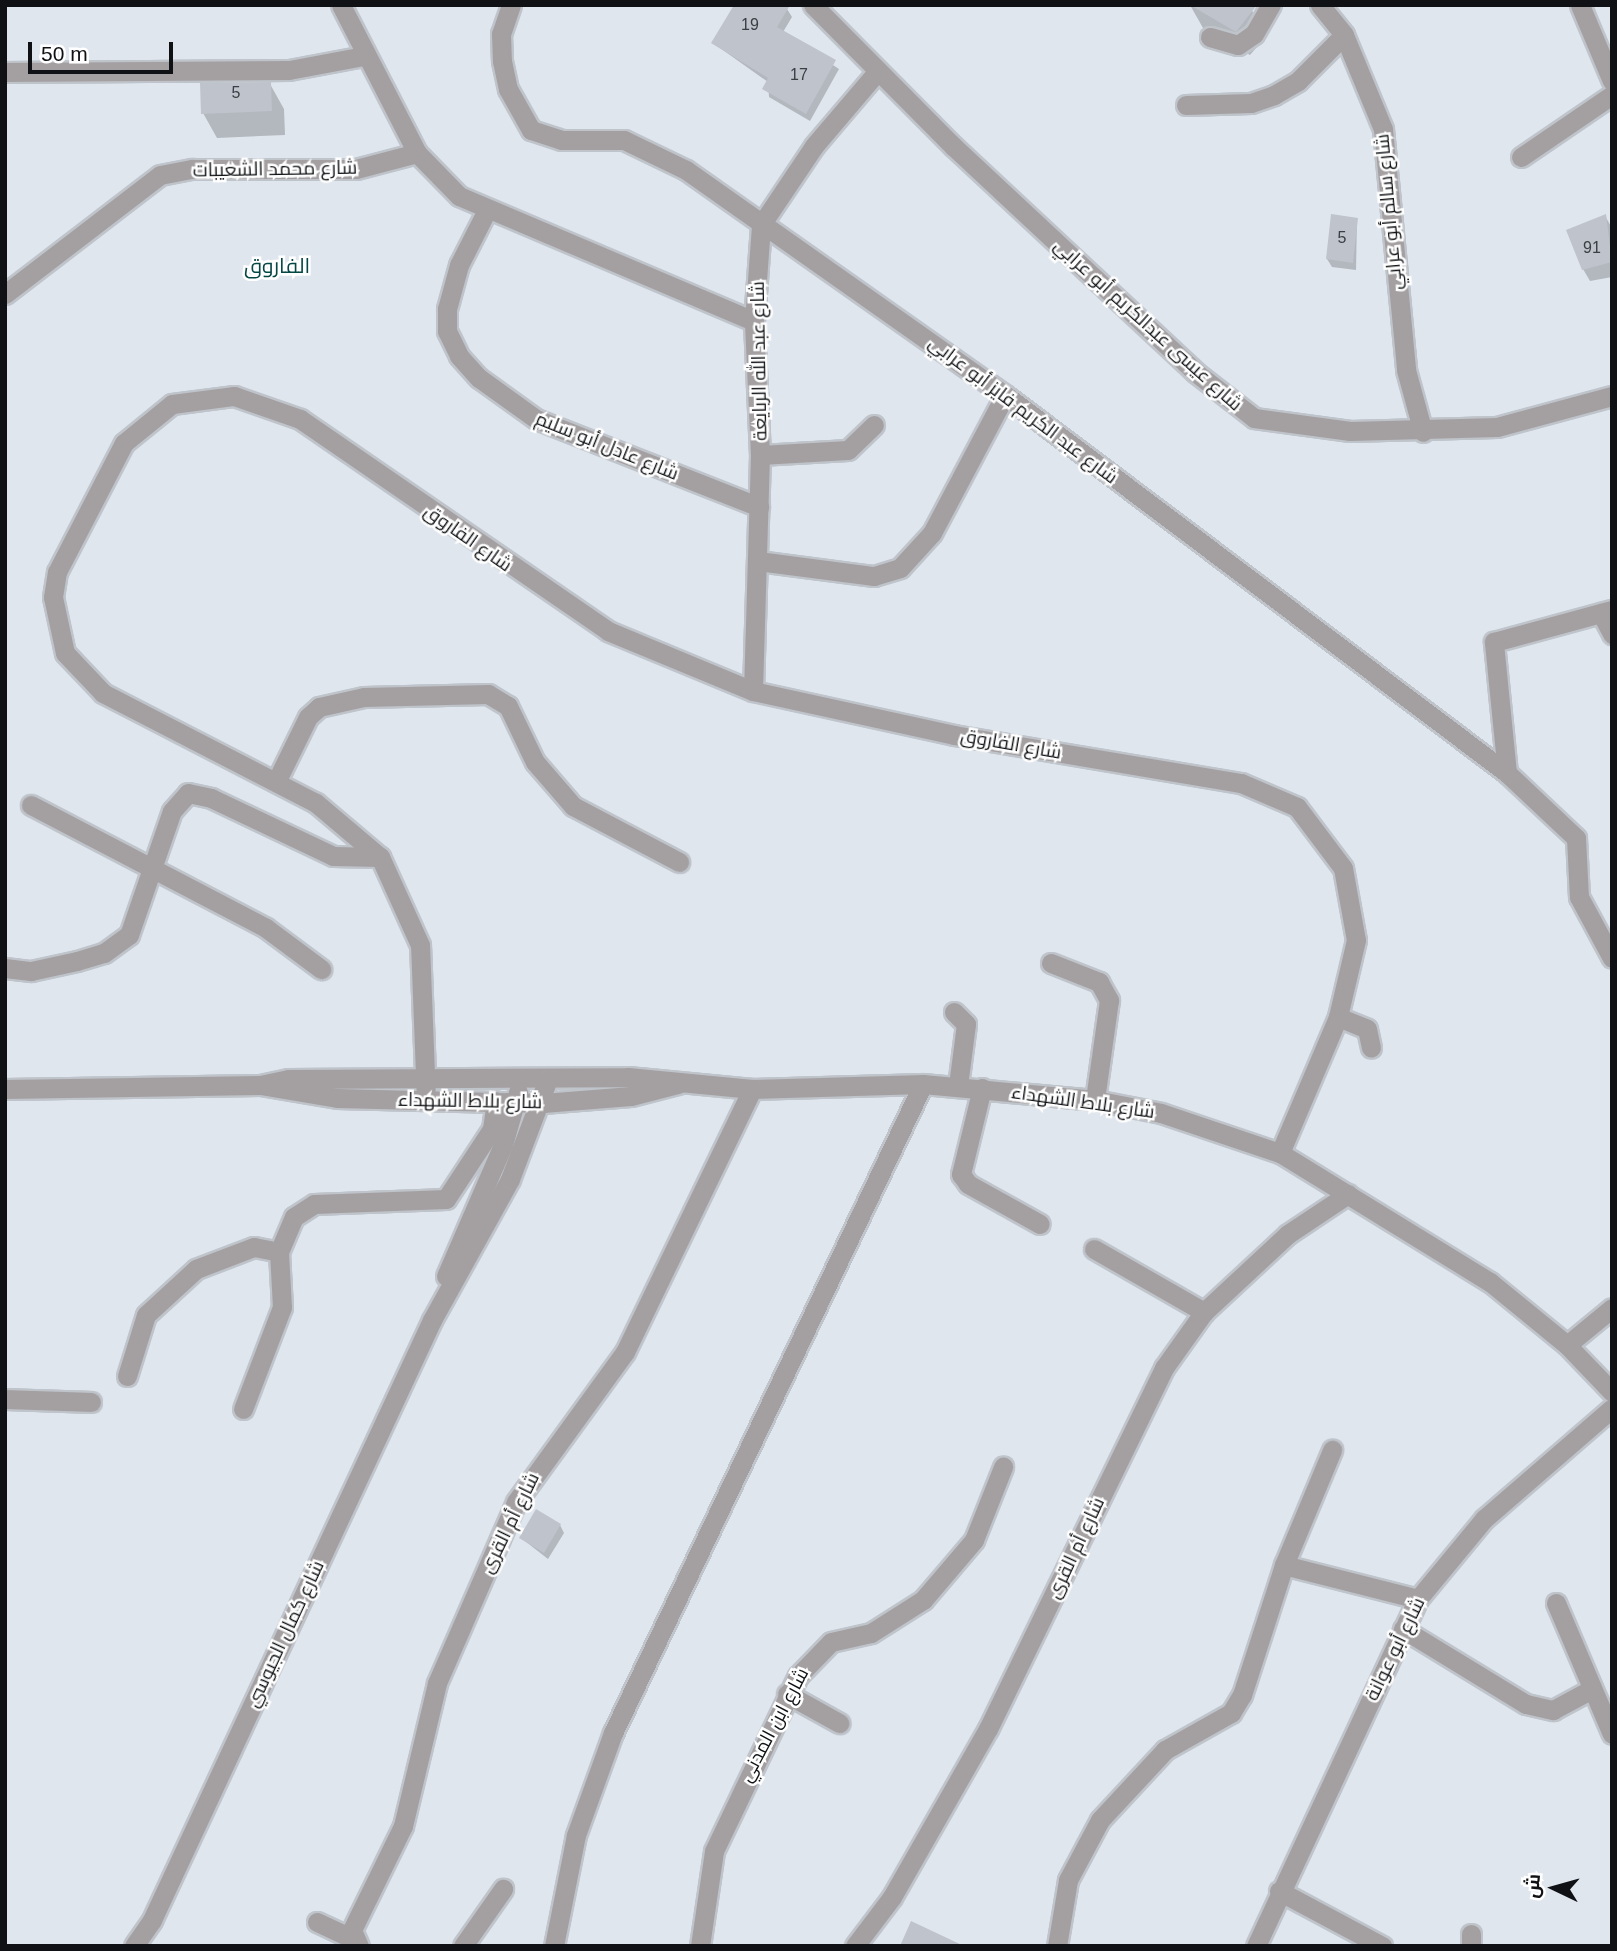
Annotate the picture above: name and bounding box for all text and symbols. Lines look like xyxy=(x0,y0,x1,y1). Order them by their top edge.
house number: 19 xyxy=(741,15,759,35)
scale bar xyxy=(32,28,177,72)
text: 50 m xyxy=(41,42,88,65)
house number: 17 xyxy=(790,65,808,85)
house number: 5 xyxy=(232,83,240,103)
street label: شارع سالم أبو عرابي xyxy=(1371,133,1407,291)
street label: شارع محمد الشعيبات xyxy=(193,156,357,182)
house number: 5 xyxy=(1338,228,1346,248)
street label: شارع عيسى عبدالكريم أبو عرابي xyxy=(1049,234,1247,416)
house number: 91 xyxy=(1583,238,1601,258)
district label: الفاروق xyxy=(244,253,310,279)
street label: شارع عبد الله الربايعة xyxy=(746,281,772,441)
street label: شارع عبد الكريم فايز أبو عرابي xyxy=(924,331,1122,489)
street label: شارع عادل أبو سليم xyxy=(532,407,682,485)
street label: شارع الفاروق xyxy=(420,499,516,577)
street label: شارع الفاروق xyxy=(959,724,1063,764)
street label: شارع بلاط الشهداء xyxy=(1010,1081,1156,1123)
street label: شارع بلاط الشهداء xyxy=(398,1088,542,1114)
street label: شارع أم القرى xyxy=(476,1469,544,1577)
street label: شارع أم القرى xyxy=(1043,1494,1109,1602)
street label: شارع كمال الجيوسي xyxy=(241,1557,329,1711)
street label: شارع أبو عوانة xyxy=(1360,1594,1430,1704)
street label: شارع ابن المدني xyxy=(734,1664,814,1786)
north arrow xyxy=(1519,1853,1589,1923)
text: ش xyxy=(1521,1873,1544,1899)

